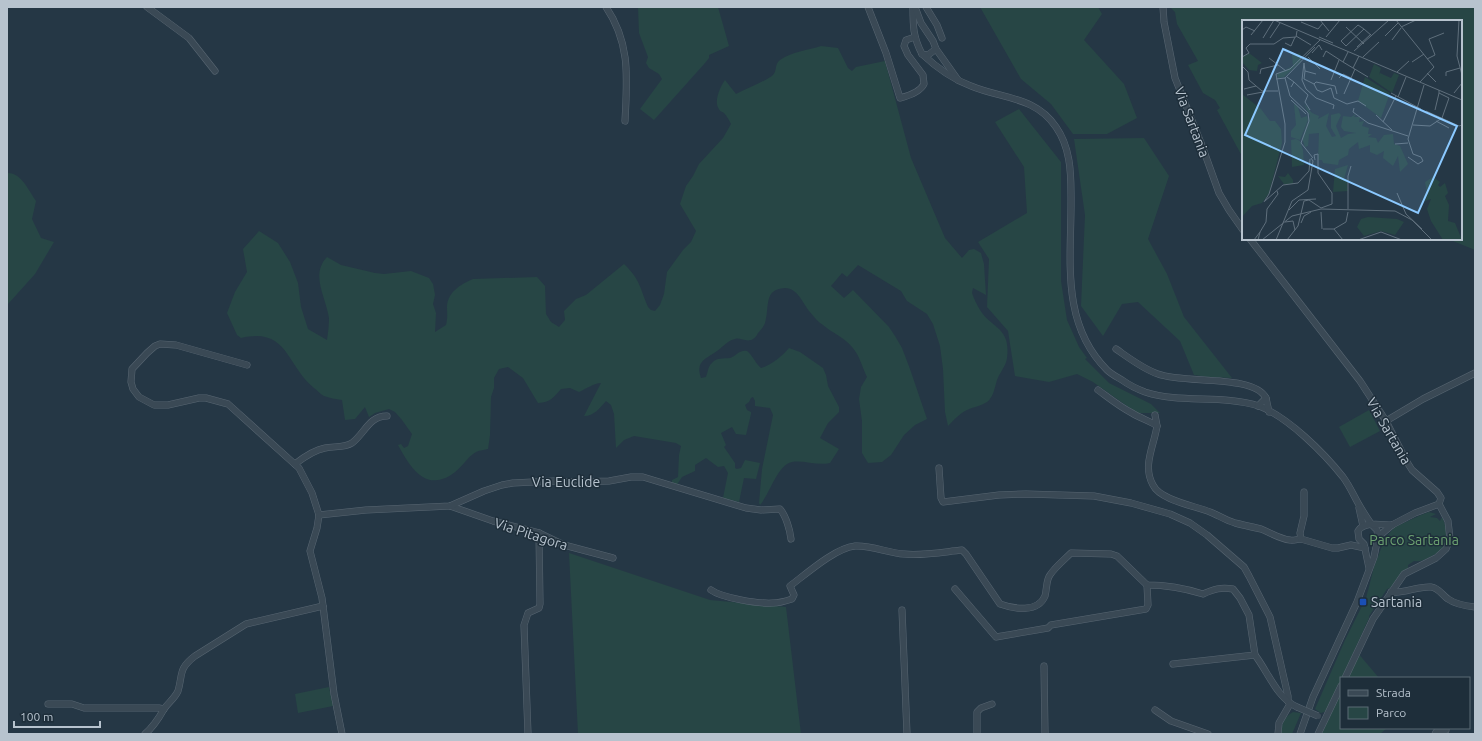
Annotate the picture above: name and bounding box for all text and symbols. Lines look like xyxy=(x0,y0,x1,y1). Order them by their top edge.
inset map xyxy=(1242,20,1462,240)
street label: Via Sartania xyxy=(1171,84,1213,160)
street label: Via Sartania xyxy=(1364,395,1414,467)
street label: Via Euclide xyxy=(532,474,600,490)
street label: Via Pitagora xyxy=(492,515,570,553)
park label: Parco Sartania xyxy=(1369,532,1459,548)
place label: Sartania xyxy=(1371,594,1422,610)
marker: Sartania xyxy=(1358,597,1368,607)
legend xyxy=(1340,677,1470,729)
text: Strada xyxy=(1376,686,1411,699)
scale bar xyxy=(14,703,100,729)
text: Parco xyxy=(1376,706,1406,719)
text: 100 m xyxy=(20,710,53,723)

